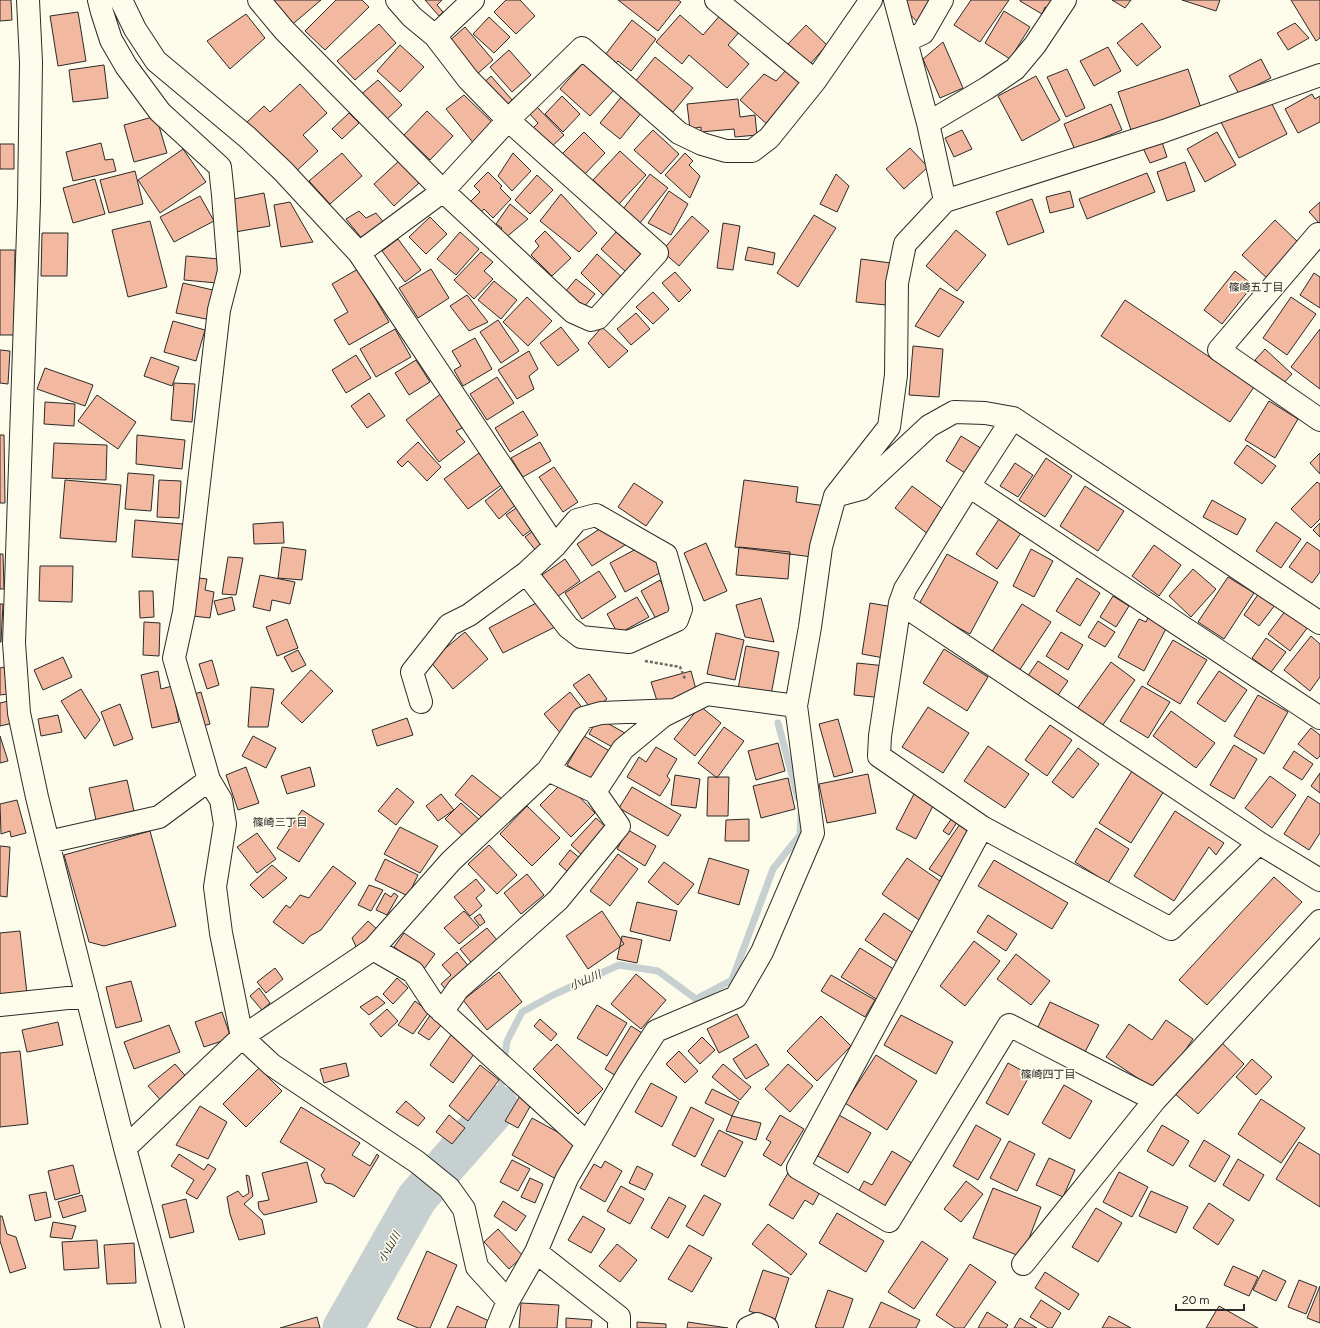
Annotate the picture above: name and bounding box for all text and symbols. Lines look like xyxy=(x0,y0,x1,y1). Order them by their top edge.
district label: 篠崎五丁目 xyxy=(1229,281,1284,294)
district label: 篠崎三丁目 xyxy=(253,816,308,829)
water label: 小山川 xyxy=(567,967,604,993)
district label: 篠崎四丁目 xyxy=(1021,1068,1076,1081)
water label: 小山川 xyxy=(376,1229,404,1265)
scale bar xyxy=(1176,1286,1244,1312)
text: 20 m xyxy=(1182,1293,1210,1307)

